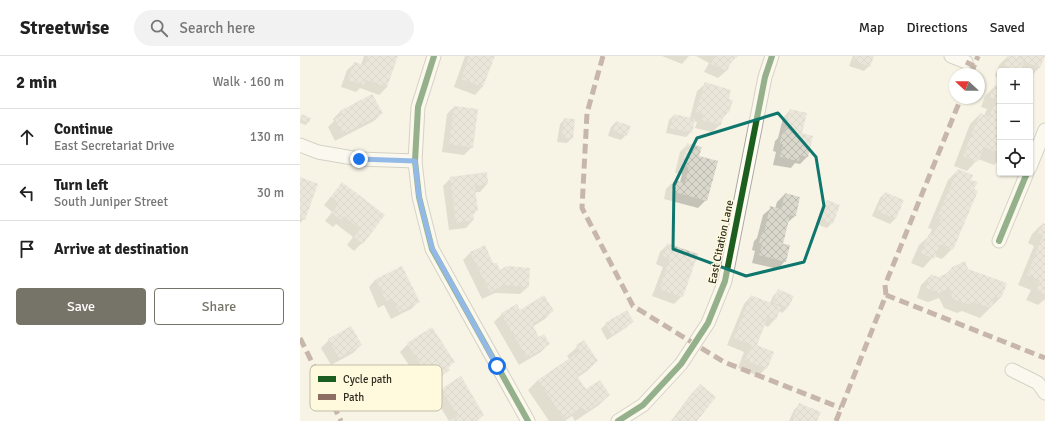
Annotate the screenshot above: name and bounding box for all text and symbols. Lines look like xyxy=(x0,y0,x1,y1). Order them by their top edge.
search box xyxy=(134,10,414,46)
text: Streetwise xyxy=(20,16,110,40)
icon: search xyxy=(148,17,170,39)
text: Search here xyxy=(180,19,255,37)
text: Map xyxy=(859,19,885,36)
text: Directions xyxy=(907,19,968,36)
text: Saved xyxy=(990,19,1025,36)
north arrow xyxy=(949,68,985,104)
map controls xyxy=(997,68,1033,176)
button: + xyxy=(997,68,1033,104)
text: 2 min xyxy=(16,72,57,93)
text: Walk · 160 m xyxy=(213,74,284,90)
button: − xyxy=(997,104,1033,140)
text: Continue xyxy=(54,120,113,138)
icon: ahead xyxy=(16,126,38,148)
text: 130 m xyxy=(250,129,284,145)
text: East Secretariat Drive xyxy=(54,138,174,154)
button: locate xyxy=(997,140,1033,176)
route end xyxy=(350,150,368,168)
text: Turn left xyxy=(54,176,108,194)
icon: left xyxy=(16,182,38,204)
text: 30 m xyxy=(257,185,284,201)
text: South Juniper Street xyxy=(54,194,168,210)
street label: East Citation Lane xyxy=(706,199,736,285)
icon: arrive xyxy=(16,238,38,260)
text: Arrive at destination xyxy=(54,240,189,258)
button: Save xyxy=(16,288,146,325)
button: Share xyxy=(154,288,284,325)
route start xyxy=(488,357,506,375)
legend xyxy=(310,365,442,411)
text: Cycle path xyxy=(343,373,392,386)
text: Path xyxy=(343,391,364,404)

